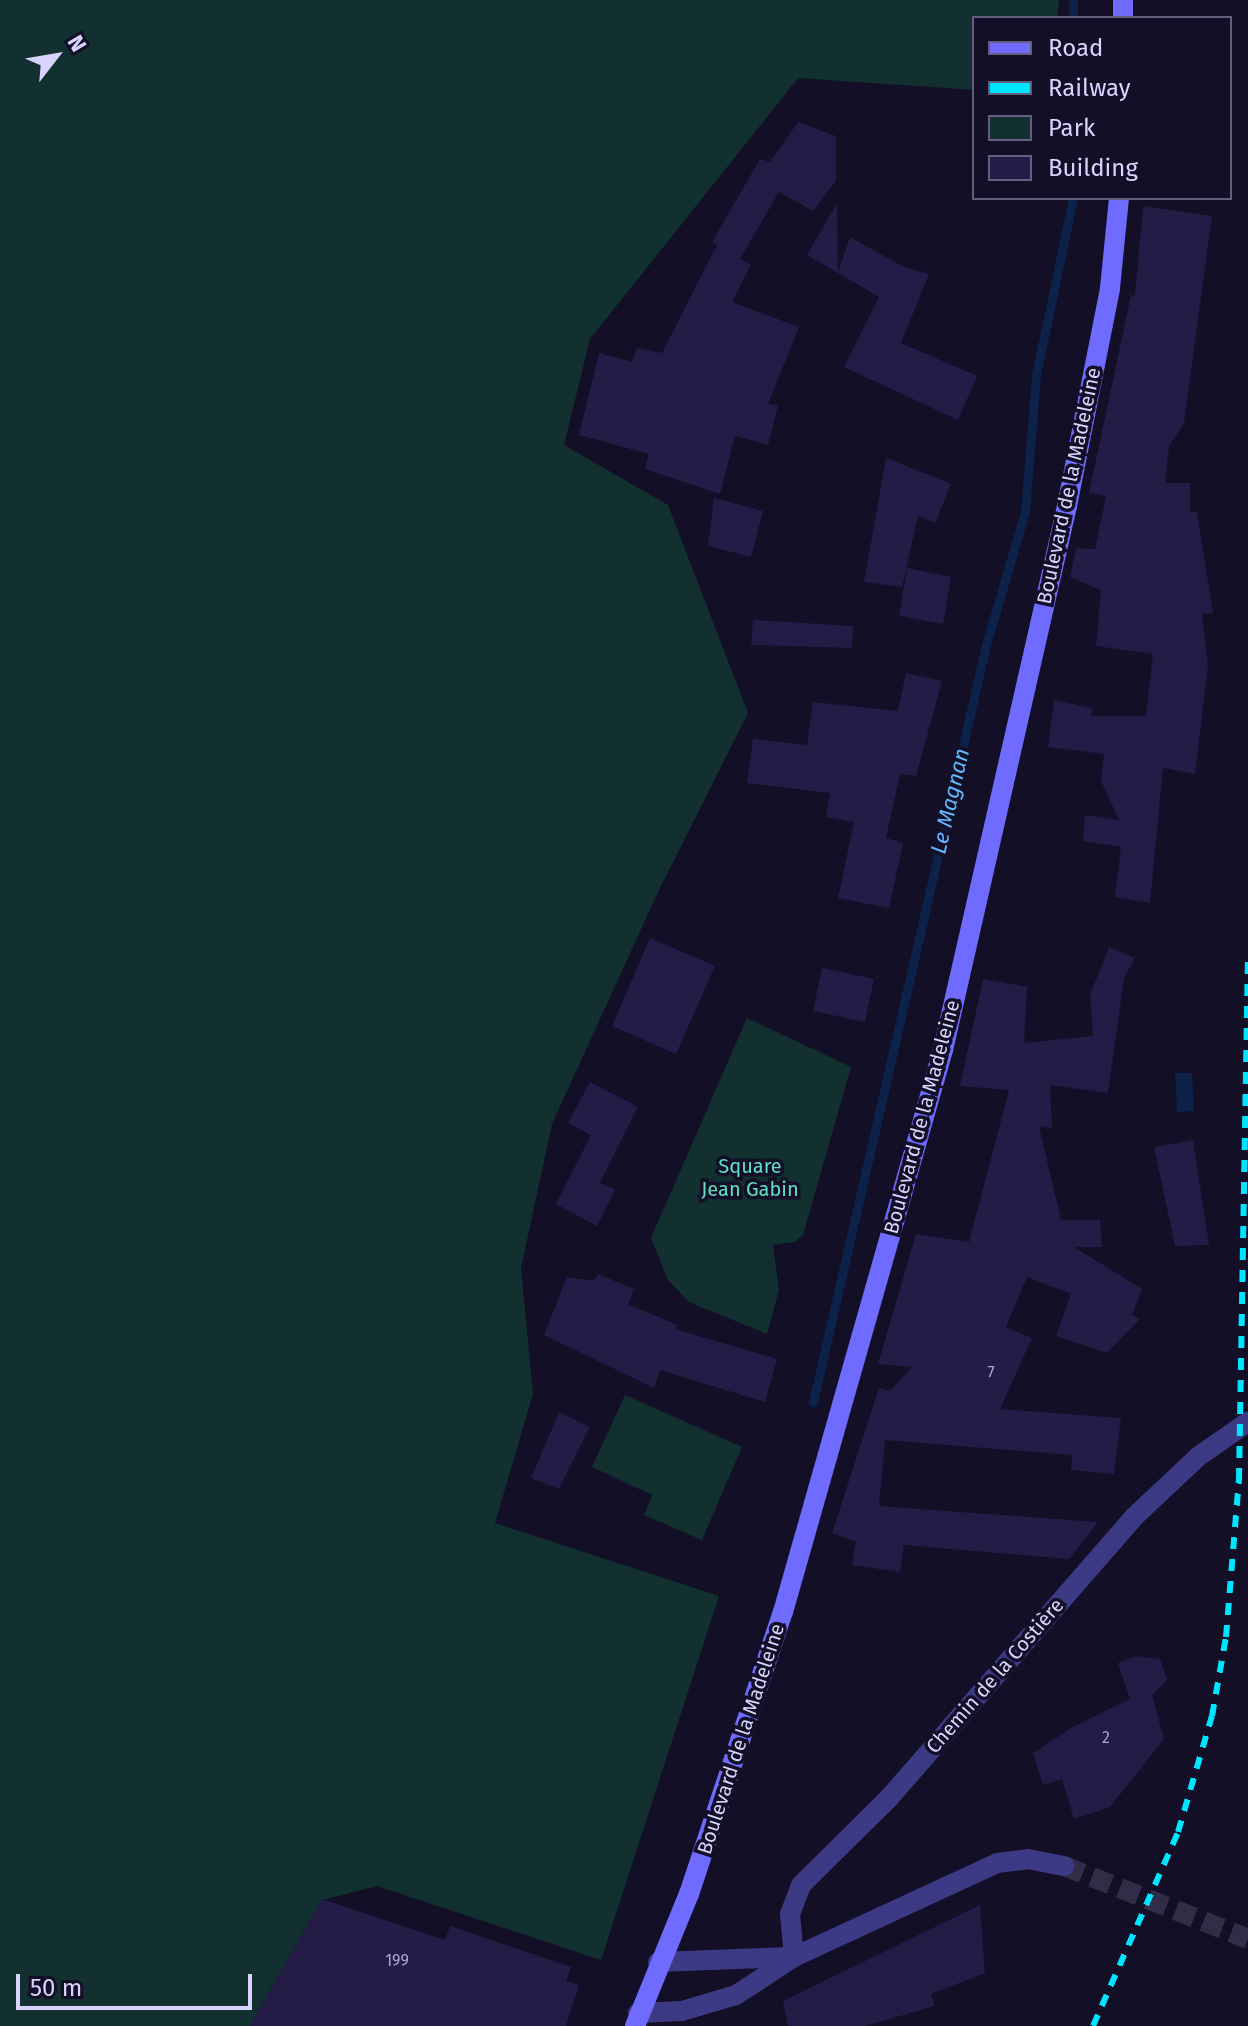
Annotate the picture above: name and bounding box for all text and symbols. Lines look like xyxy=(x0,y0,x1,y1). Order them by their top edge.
north arrow xyxy=(16,16,96,96)
legend xyxy=(972,16,1232,200)
text: N xyxy=(62,30,92,57)
text: Road xyxy=(1048,34,1103,62)
text: Railway xyxy=(1048,74,1131,102)
text: Park xyxy=(1048,114,1095,142)
text: Building xyxy=(1048,154,1138,182)
street label: Boulevard de la Madeleine xyxy=(1032,366,1106,606)
water label: Le Magnan xyxy=(925,746,975,856)
street label: Boulevard de la Madeleine xyxy=(879,997,965,1237)
park label: Square Jean Gabin xyxy=(701,1154,799,1201)
house number: 7 xyxy=(987,1363,995,1383)
street label: Chemin de la Costière xyxy=(921,1594,1069,1758)
street label: Boulevard de la Madeleine xyxy=(692,1621,790,1857)
house number: 2 xyxy=(1102,1728,1110,1748)
house number: 199 xyxy=(385,1951,409,1971)
scale bar xyxy=(20,1958,256,2008)
text: 50 m xyxy=(30,1974,82,2002)

